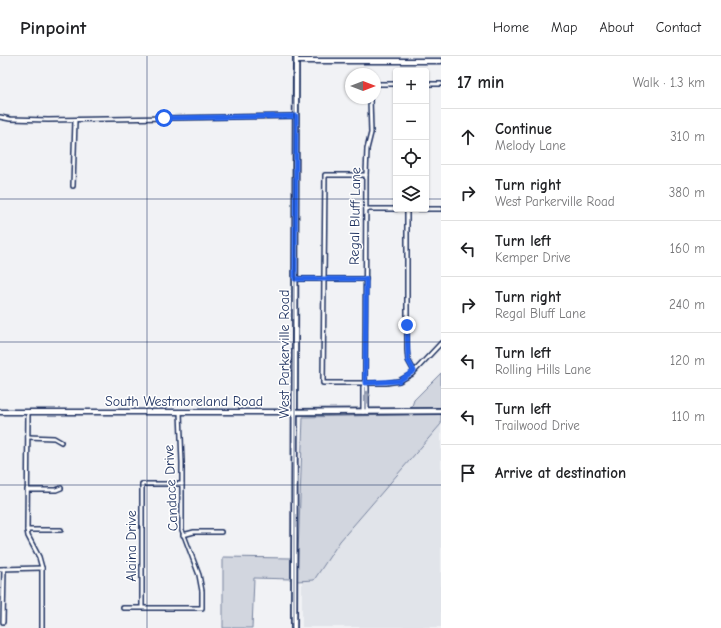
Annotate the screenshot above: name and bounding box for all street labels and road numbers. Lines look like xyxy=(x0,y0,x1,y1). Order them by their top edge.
street label: Regal Bluff Lane xyxy=(346,167,364,265)
street label: West Parkerville Road xyxy=(276,290,293,418)
street label: South Westmoreland Road xyxy=(105,393,263,410)
street label: Candace Drive xyxy=(160,444,182,532)
street label: Alaina Drive xyxy=(123,510,140,582)

